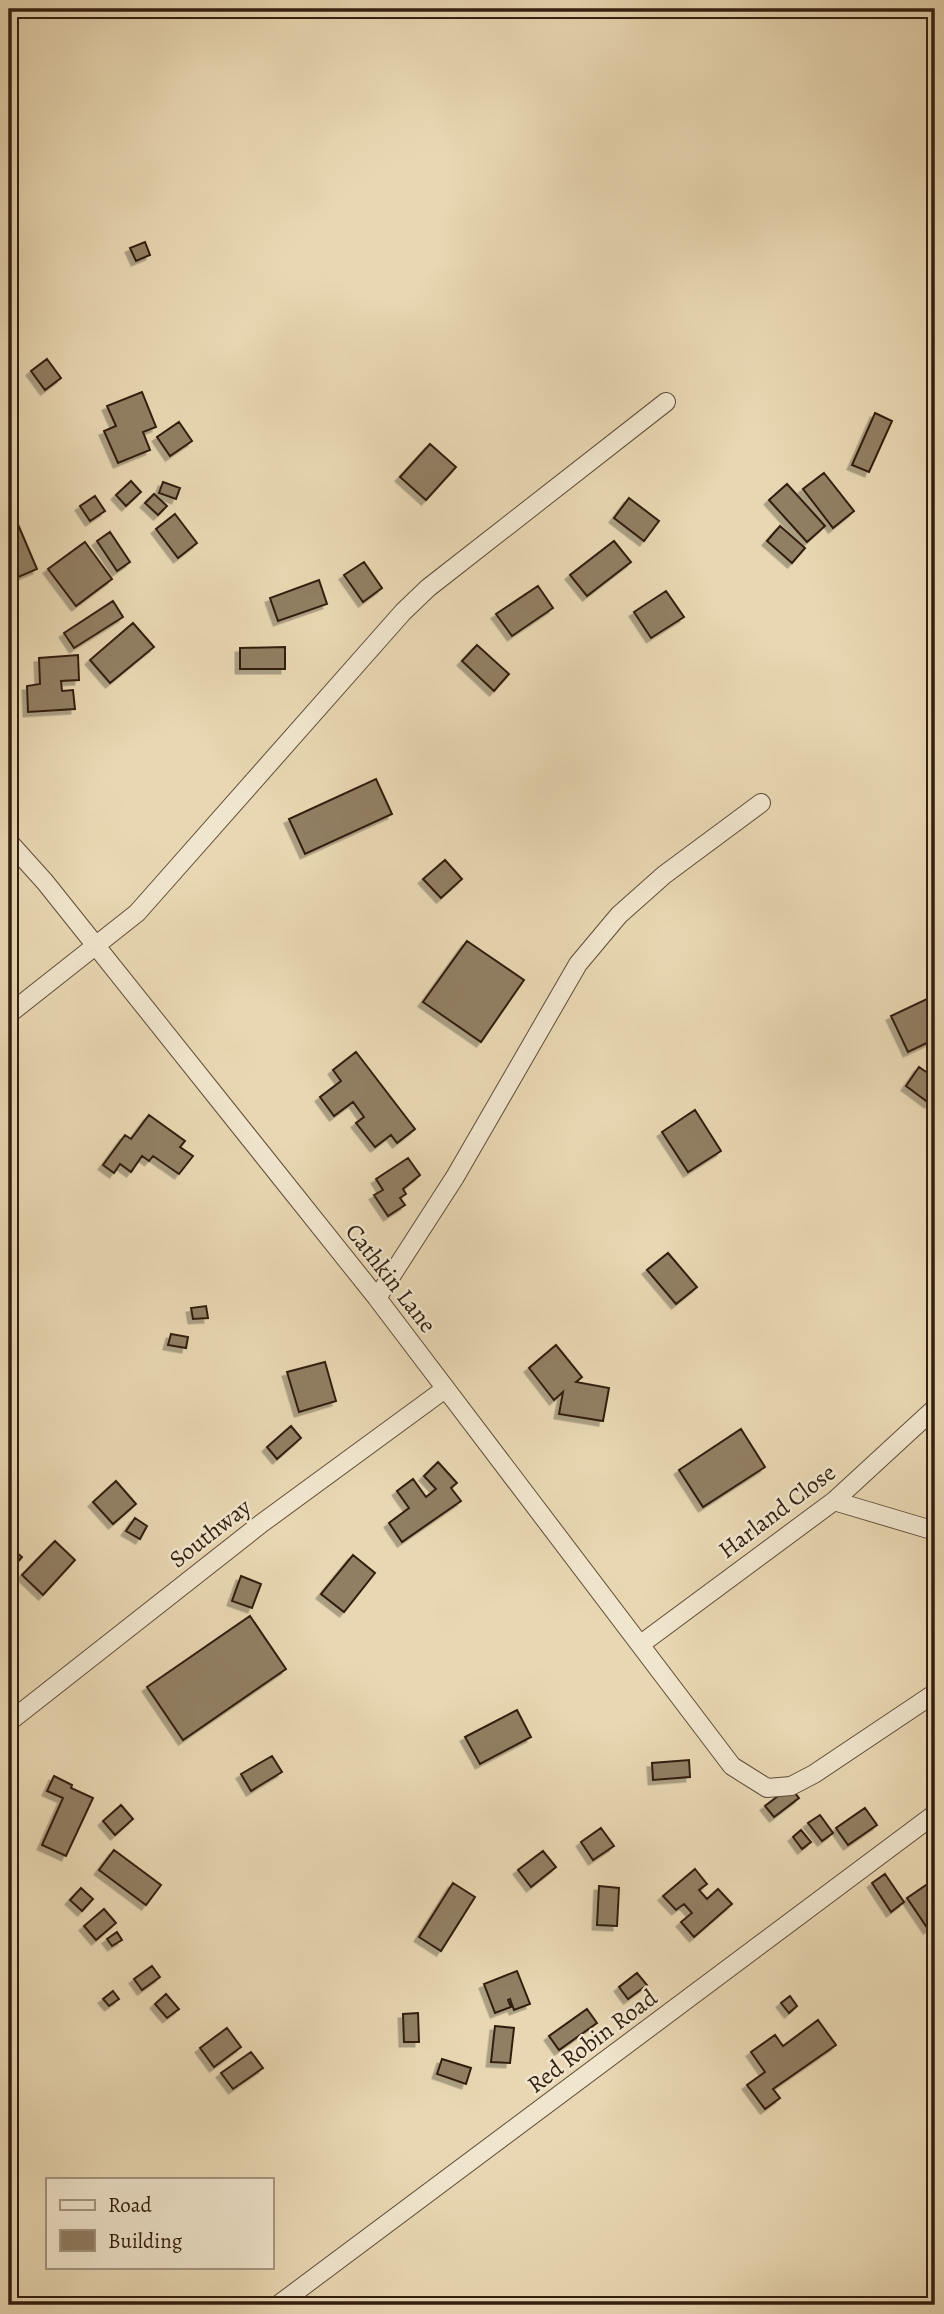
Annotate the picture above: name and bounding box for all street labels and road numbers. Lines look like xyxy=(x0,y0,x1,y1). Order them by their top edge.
street label: Cathkin Lane xyxy=(338,1217,444,1339)
street label: Harland Close xyxy=(712,1456,842,1566)
street label: Southway xyxy=(163,1491,258,1575)
street label: Red Robin Road xyxy=(520,1981,664,2100)

